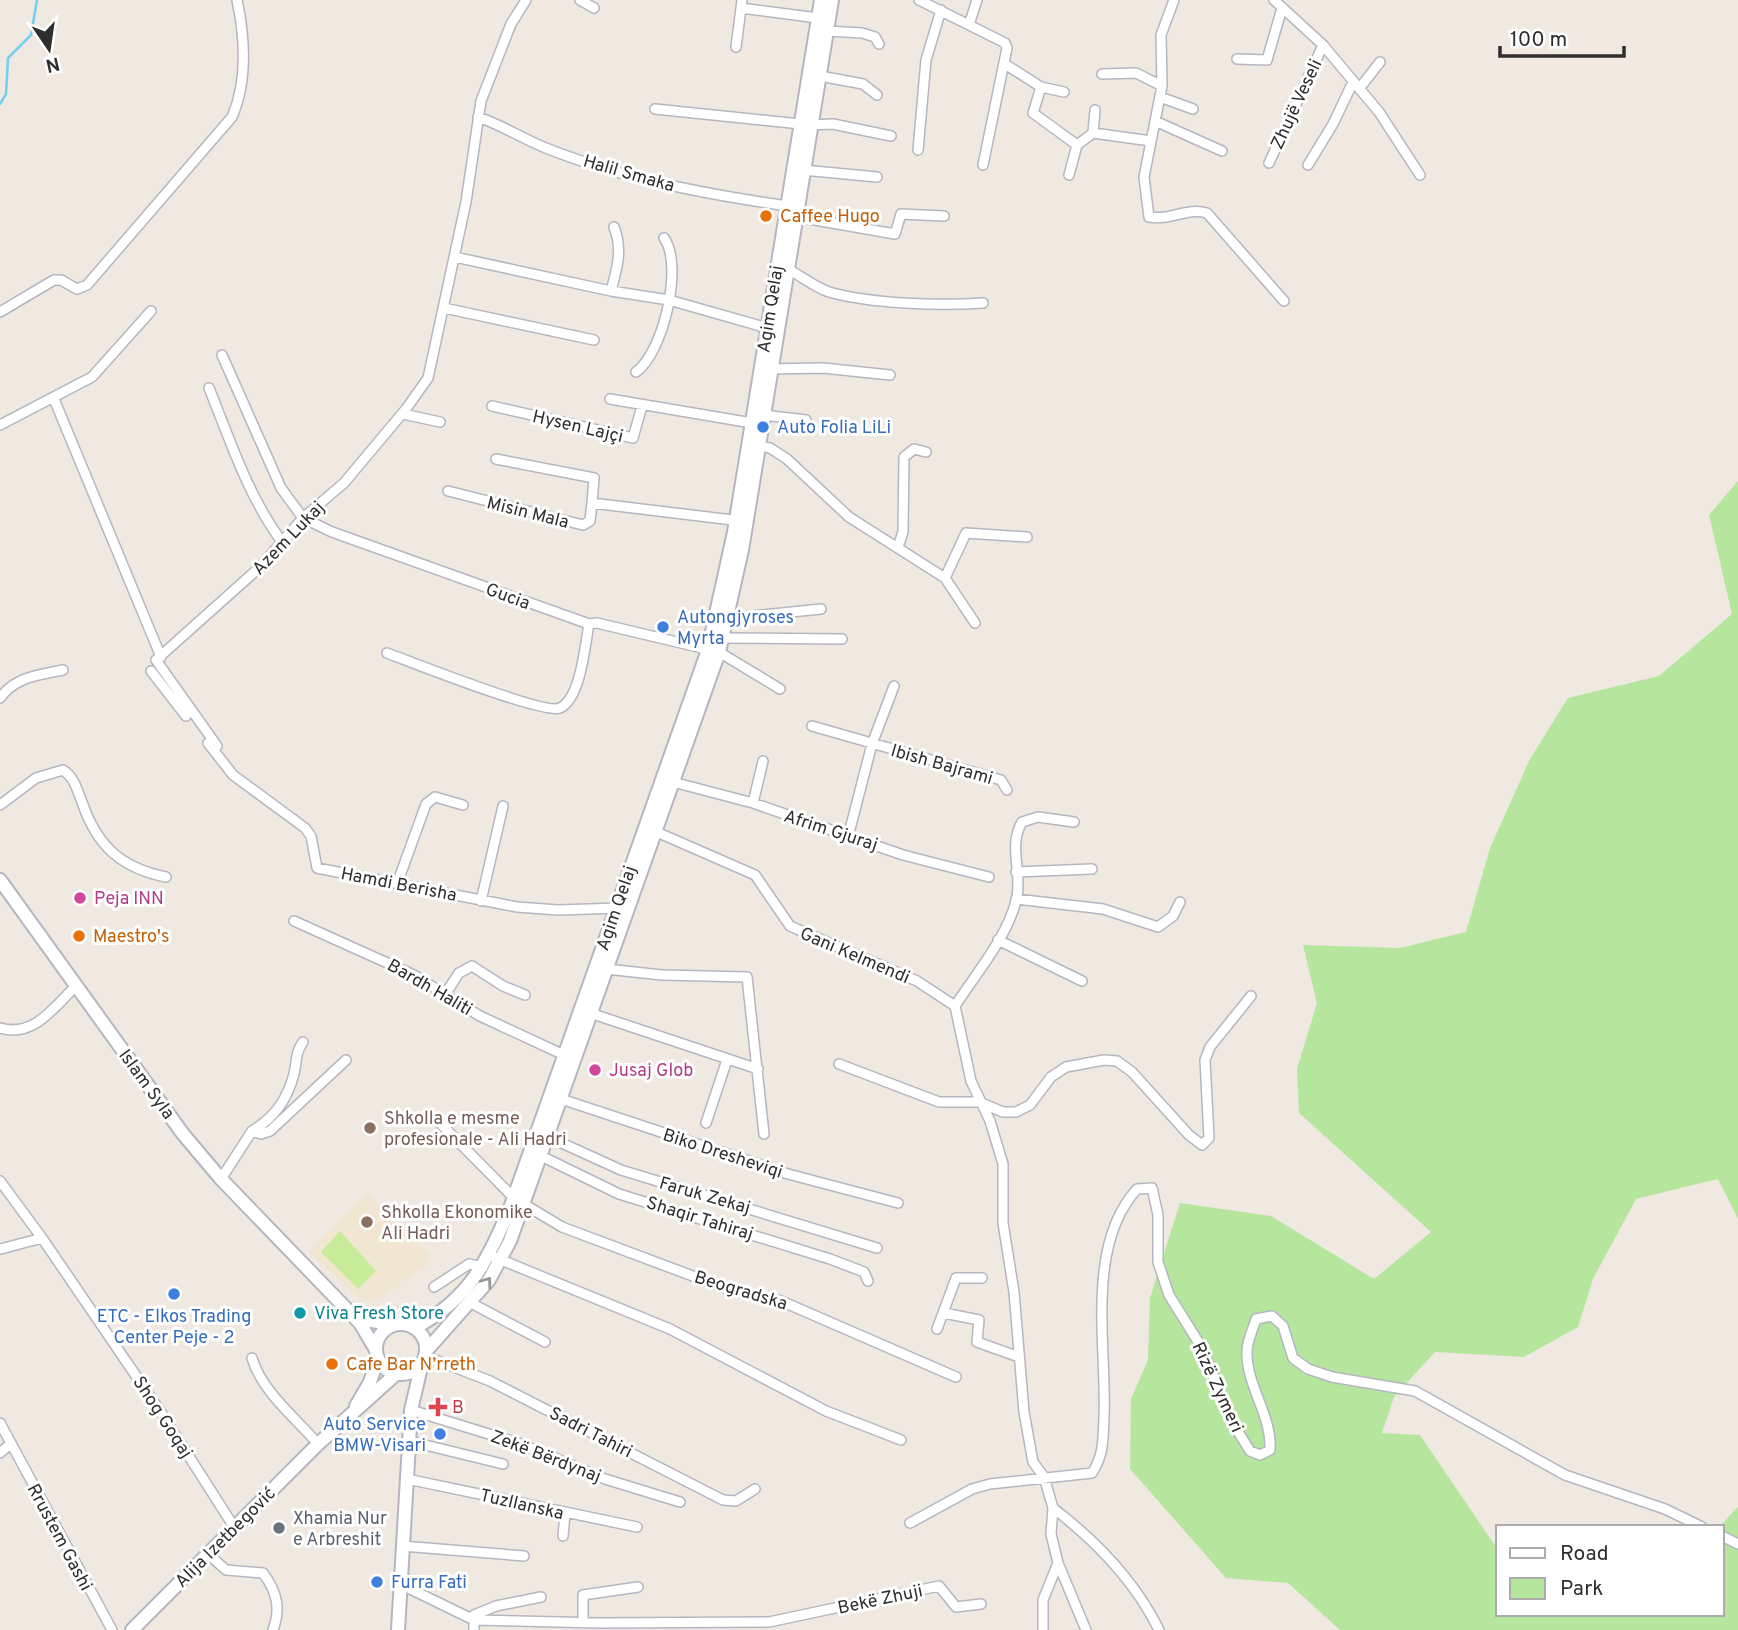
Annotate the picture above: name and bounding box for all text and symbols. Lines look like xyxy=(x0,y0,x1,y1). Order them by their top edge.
north arrow xyxy=(14,14,84,84)
scale bar xyxy=(1500,14,1624,58)
text: 100 m xyxy=(1510,27,1567,54)
text: N xyxy=(43,50,62,77)
street label: Zhujë Veseli xyxy=(1266,56,1328,154)
street label: Halil Smaka xyxy=(580,150,677,198)
place label: Caffee Hugo xyxy=(780,206,880,229)
marker: Caffee Hugo xyxy=(758,208,774,224)
street label: Agim Qelaj xyxy=(753,264,790,355)
street label: Hysen Lajçi xyxy=(530,406,625,449)
place label: Auto Folia LiLi xyxy=(777,417,891,440)
marker: Auto Folia LiLi xyxy=(755,419,771,435)
street label: Misin Mala xyxy=(484,492,571,535)
street label: Azem Lukaj xyxy=(248,497,330,581)
street label: Gucia xyxy=(482,579,533,616)
place label: Autongjyroses Myrta xyxy=(677,607,794,651)
marker: Autongjyroses Myrta xyxy=(655,619,671,635)
street label: Ibish Bajrami xyxy=(888,740,995,791)
street label: Afrim Gjuraj xyxy=(781,805,880,857)
street label: Hamdi Berisha xyxy=(339,863,459,908)
street label: Agim Qelaj xyxy=(592,863,643,954)
place label: Peja INN xyxy=(94,888,164,911)
marker: Peja INN xyxy=(72,890,88,906)
street label: Gani Kelmendi xyxy=(796,923,913,990)
place label: Maestro's xyxy=(93,926,169,949)
marker: Maestro's xyxy=(71,928,87,944)
street label: Bardh Haliti xyxy=(383,955,476,1022)
street label: Islam Syla xyxy=(113,1045,179,1124)
place label: Jusaj Glob xyxy=(609,1060,693,1083)
marker: Jusaj Glob xyxy=(587,1062,603,1078)
place label: Shkolla e mesme profesionale - Ali Hadri xyxy=(384,1108,567,1152)
marker: Shkolla e mesme profesionale - Ali Hadri xyxy=(362,1120,378,1136)
street label: Biko Dresheviqi xyxy=(660,1124,785,1185)
street label: Faruk Zekaj xyxy=(656,1172,753,1220)
street label: Shaqir Tahiraj xyxy=(643,1192,756,1247)
place label: Shkolla Ekonomike Ali Hadri xyxy=(381,1202,533,1246)
marker: Shkolla Ekonomike Ali Hadri xyxy=(359,1214,375,1230)
street label: Beogradska xyxy=(691,1266,790,1316)
one-way arrow xyxy=(479,1277,491,1290)
marker: ETC - Elkos Trading Center Peje - 2 xyxy=(166,1286,182,1302)
place label: Viva Fresh Store xyxy=(314,1303,444,1326)
marker: Viva Fresh Store xyxy=(292,1305,308,1321)
place label: ETC - Elkos Trading Center Peje - 2 xyxy=(97,1306,251,1350)
street label: Rizë Zymeri xyxy=(1186,1339,1248,1437)
place label: Cafe Bar N’rreth xyxy=(346,1354,476,1377)
marker: Cafe Bar N’rreth xyxy=(324,1356,340,1372)
street label: Shog Goqaj xyxy=(127,1372,197,1463)
place label: B xyxy=(452,1397,464,1420)
marker: B xyxy=(430,1399,446,1415)
street label: Sadri Tahiri xyxy=(545,1403,636,1464)
place label: Auto Service BMW-Visari xyxy=(323,1414,426,1458)
marker: Auto Service BMW-Visari xyxy=(432,1426,448,1442)
street label: Zekë Bërdynaj xyxy=(487,1426,604,1489)
street label: Rrustem Gashi xyxy=(21,1480,97,1595)
street label: Alija Izetbegović xyxy=(171,1483,281,1593)
street label: Tuzllanska xyxy=(478,1485,566,1526)
place label: Xhamia Nur e Arbreshit xyxy=(293,1508,387,1552)
marker: Xhamia Nur e Arbreshit xyxy=(271,1520,287,1536)
legend xyxy=(1496,1525,1724,1616)
text: Road xyxy=(1560,1541,1609,1568)
place label: Furra Fati xyxy=(391,1572,467,1595)
marker: Furra Fati xyxy=(369,1574,385,1590)
text: Park xyxy=(1560,1576,1603,1603)
street label: Bekë Zhuji xyxy=(836,1580,925,1621)

